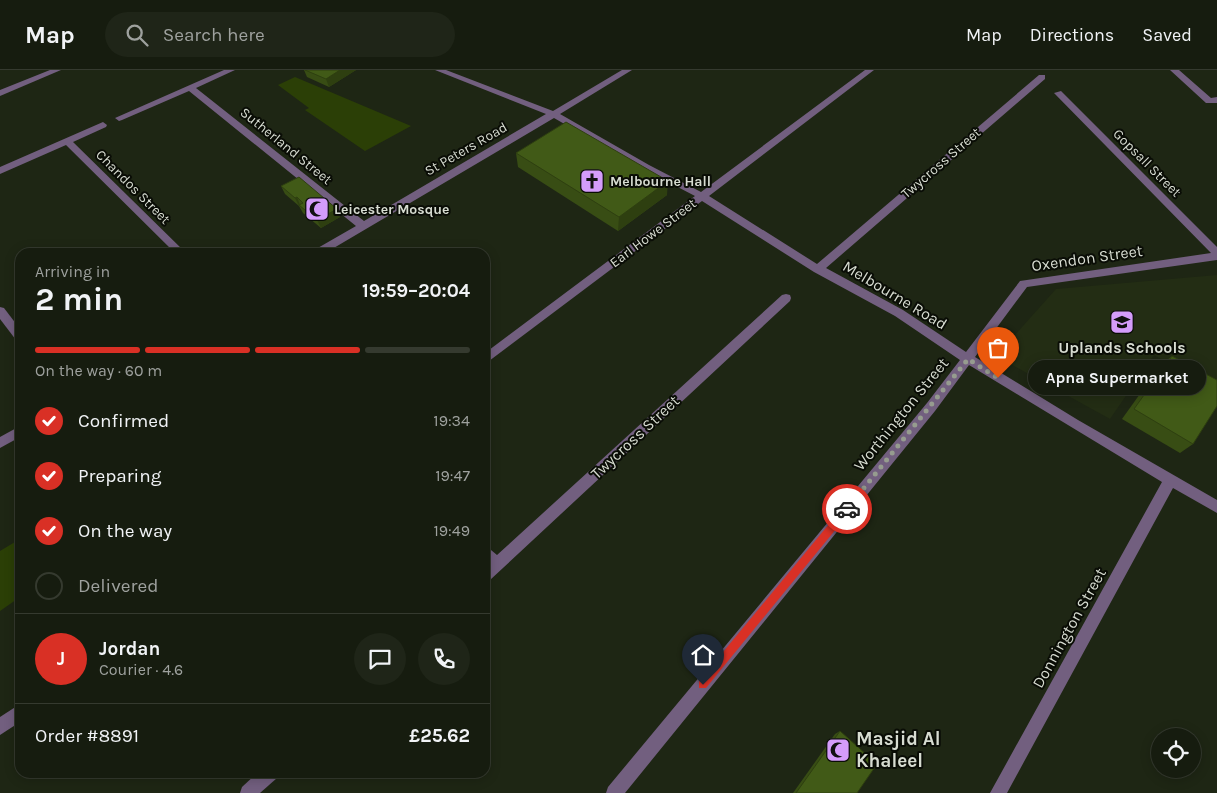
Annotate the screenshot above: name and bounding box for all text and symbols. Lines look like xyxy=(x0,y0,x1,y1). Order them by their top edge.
search box xyxy=(105,12,455,57)
text: Map xyxy=(25,21,75,49)
icon: search xyxy=(123,21,151,49)
text: Search here xyxy=(163,24,265,46)
text: Map xyxy=(966,24,1002,46)
text: Directions xyxy=(1030,24,1114,46)
text: Saved xyxy=(1142,24,1192,46)
street label: Sutherland Street xyxy=(237,104,335,188)
street label: St Peters Road xyxy=(422,119,510,179)
street label: Twycross Street xyxy=(898,124,984,202)
street label: Gopsall Street xyxy=(1109,125,1185,201)
street label: Chandos Street xyxy=(92,146,174,228)
church icon: Melbourne Hall xyxy=(579,168,605,194)
place label: Melbourne Hall xyxy=(610,173,711,190)
street label: Earl Howe Street xyxy=(606,195,700,271)
mosque icon: Leicester Mosque xyxy=(304,196,330,222)
place label: Leicester Mosque xyxy=(334,201,449,218)
street label: Oxendon Street xyxy=(1030,241,1144,275)
street label: Melbourne Road xyxy=(839,256,951,334)
text: Arriving in xyxy=(35,262,110,281)
text: 19:59–20:04 xyxy=(362,280,470,302)
text: 2 min xyxy=(35,281,123,318)
school or university icon: Uplands Schools xyxy=(1109,309,1135,335)
pin xyxy=(977,327,1019,378)
icon: bag xyxy=(984,334,1012,362)
place label: Uplands Schools xyxy=(1058,338,1186,357)
street label: Worthington Street xyxy=(850,354,952,474)
callout: Apna Supermarket xyxy=(1028,360,1206,396)
text: On the way · 60 m xyxy=(35,361,162,380)
text: Apna Supermarket xyxy=(1046,368,1188,387)
street label: Twycross Street xyxy=(587,391,683,483)
icon: check xyxy=(35,407,63,435)
text: Confirmed xyxy=(78,410,169,432)
text: 19:34 xyxy=(433,411,470,430)
icon: check xyxy=(35,462,63,490)
text: Preparing xyxy=(78,465,161,487)
text: 19:47 xyxy=(435,466,470,485)
courier xyxy=(822,484,872,534)
icon: car xyxy=(833,495,861,523)
icon: check xyxy=(35,517,63,545)
text: On the way xyxy=(78,520,172,542)
text: 19:49 xyxy=(434,521,470,540)
street label: Donnington Street xyxy=(1028,565,1110,691)
text: Delivered xyxy=(78,575,158,597)
button: chat xyxy=(354,633,406,685)
button: phone xyxy=(418,633,470,685)
pin xyxy=(682,634,724,685)
text: Jordan xyxy=(99,638,160,660)
icon: home xyxy=(689,641,717,669)
text: J xyxy=(57,648,65,670)
text: Courier · 4.6 xyxy=(99,660,183,679)
text: Order #8891 xyxy=(35,725,139,747)
text: £25.62 xyxy=(409,725,470,747)
place label: Masjid Al Khaleel xyxy=(856,728,941,772)
map controls xyxy=(1151,728,1201,778)
button: locate xyxy=(1151,728,1201,778)
mosque icon: Masjid Al Khaleel xyxy=(825,737,851,763)

